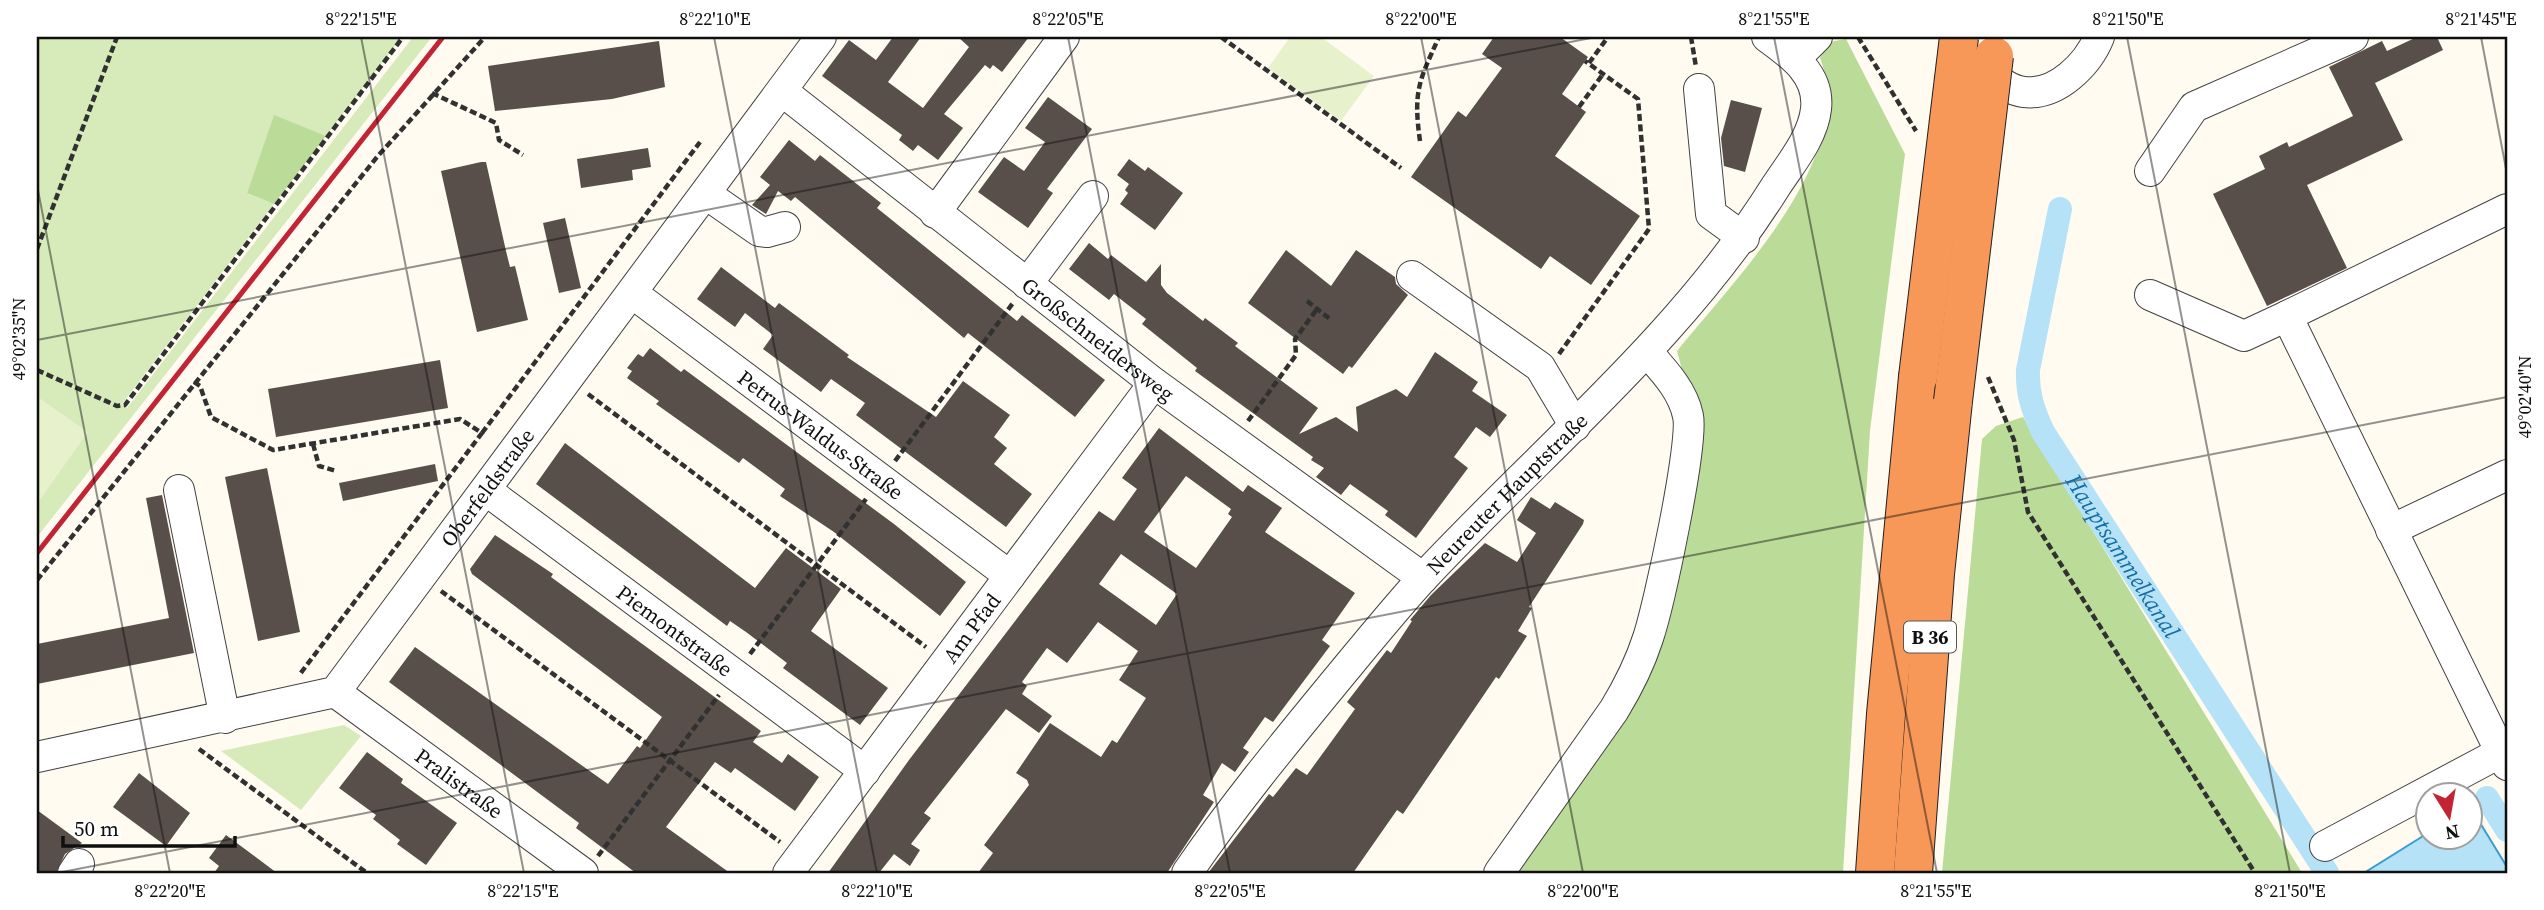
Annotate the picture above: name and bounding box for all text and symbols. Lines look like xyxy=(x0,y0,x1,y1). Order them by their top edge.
text: 8°22'15"E xyxy=(325,6,397,31)
text: 8°22'10"E xyxy=(679,6,751,31)
text: 8°22'05"E xyxy=(1032,6,1104,31)
text: 8°22'00"E xyxy=(1385,6,1457,31)
text: 8°21'55"E xyxy=(1738,6,1810,31)
text: 8°21'50"E xyxy=(2092,6,2164,31)
text: 8°21'45"E xyxy=(2445,6,2517,31)
street label: Großschneidersweg xyxy=(1016,270,1181,408)
text: 49°02'35"N xyxy=(6,298,31,380)
text: 49°02'40"N xyxy=(2512,356,2537,438)
street label: Petrus-Waldus-Straße xyxy=(732,363,910,506)
street label: Neureuter Hauptstraße xyxy=(1420,406,1594,580)
street label: Oberfeldstraße xyxy=(433,422,541,552)
water label: Hauptsammelkanal xyxy=(2058,467,2188,645)
street label: Piemontstraße xyxy=(611,578,739,683)
street label: Am Pfad xyxy=(935,587,1007,669)
road number: B 36 xyxy=(1904,622,1956,652)
street label: Pralistraße xyxy=(409,741,509,825)
north arrow xyxy=(2414,780,2484,850)
scale bar xyxy=(63,805,234,849)
text: 50 m xyxy=(74,814,119,843)
text: N xyxy=(2443,819,2462,847)
text: 8°22'20"E xyxy=(134,878,206,903)
text: 8°22'15"E xyxy=(487,878,559,903)
text: 8°22'10"E xyxy=(841,878,913,903)
text: 8°22'05"E xyxy=(1194,878,1266,903)
text: 8°22'00"E xyxy=(1547,878,1619,903)
text: 8°21'55"E xyxy=(1900,878,1972,903)
text: 8°21'50"E xyxy=(2254,878,2326,903)

